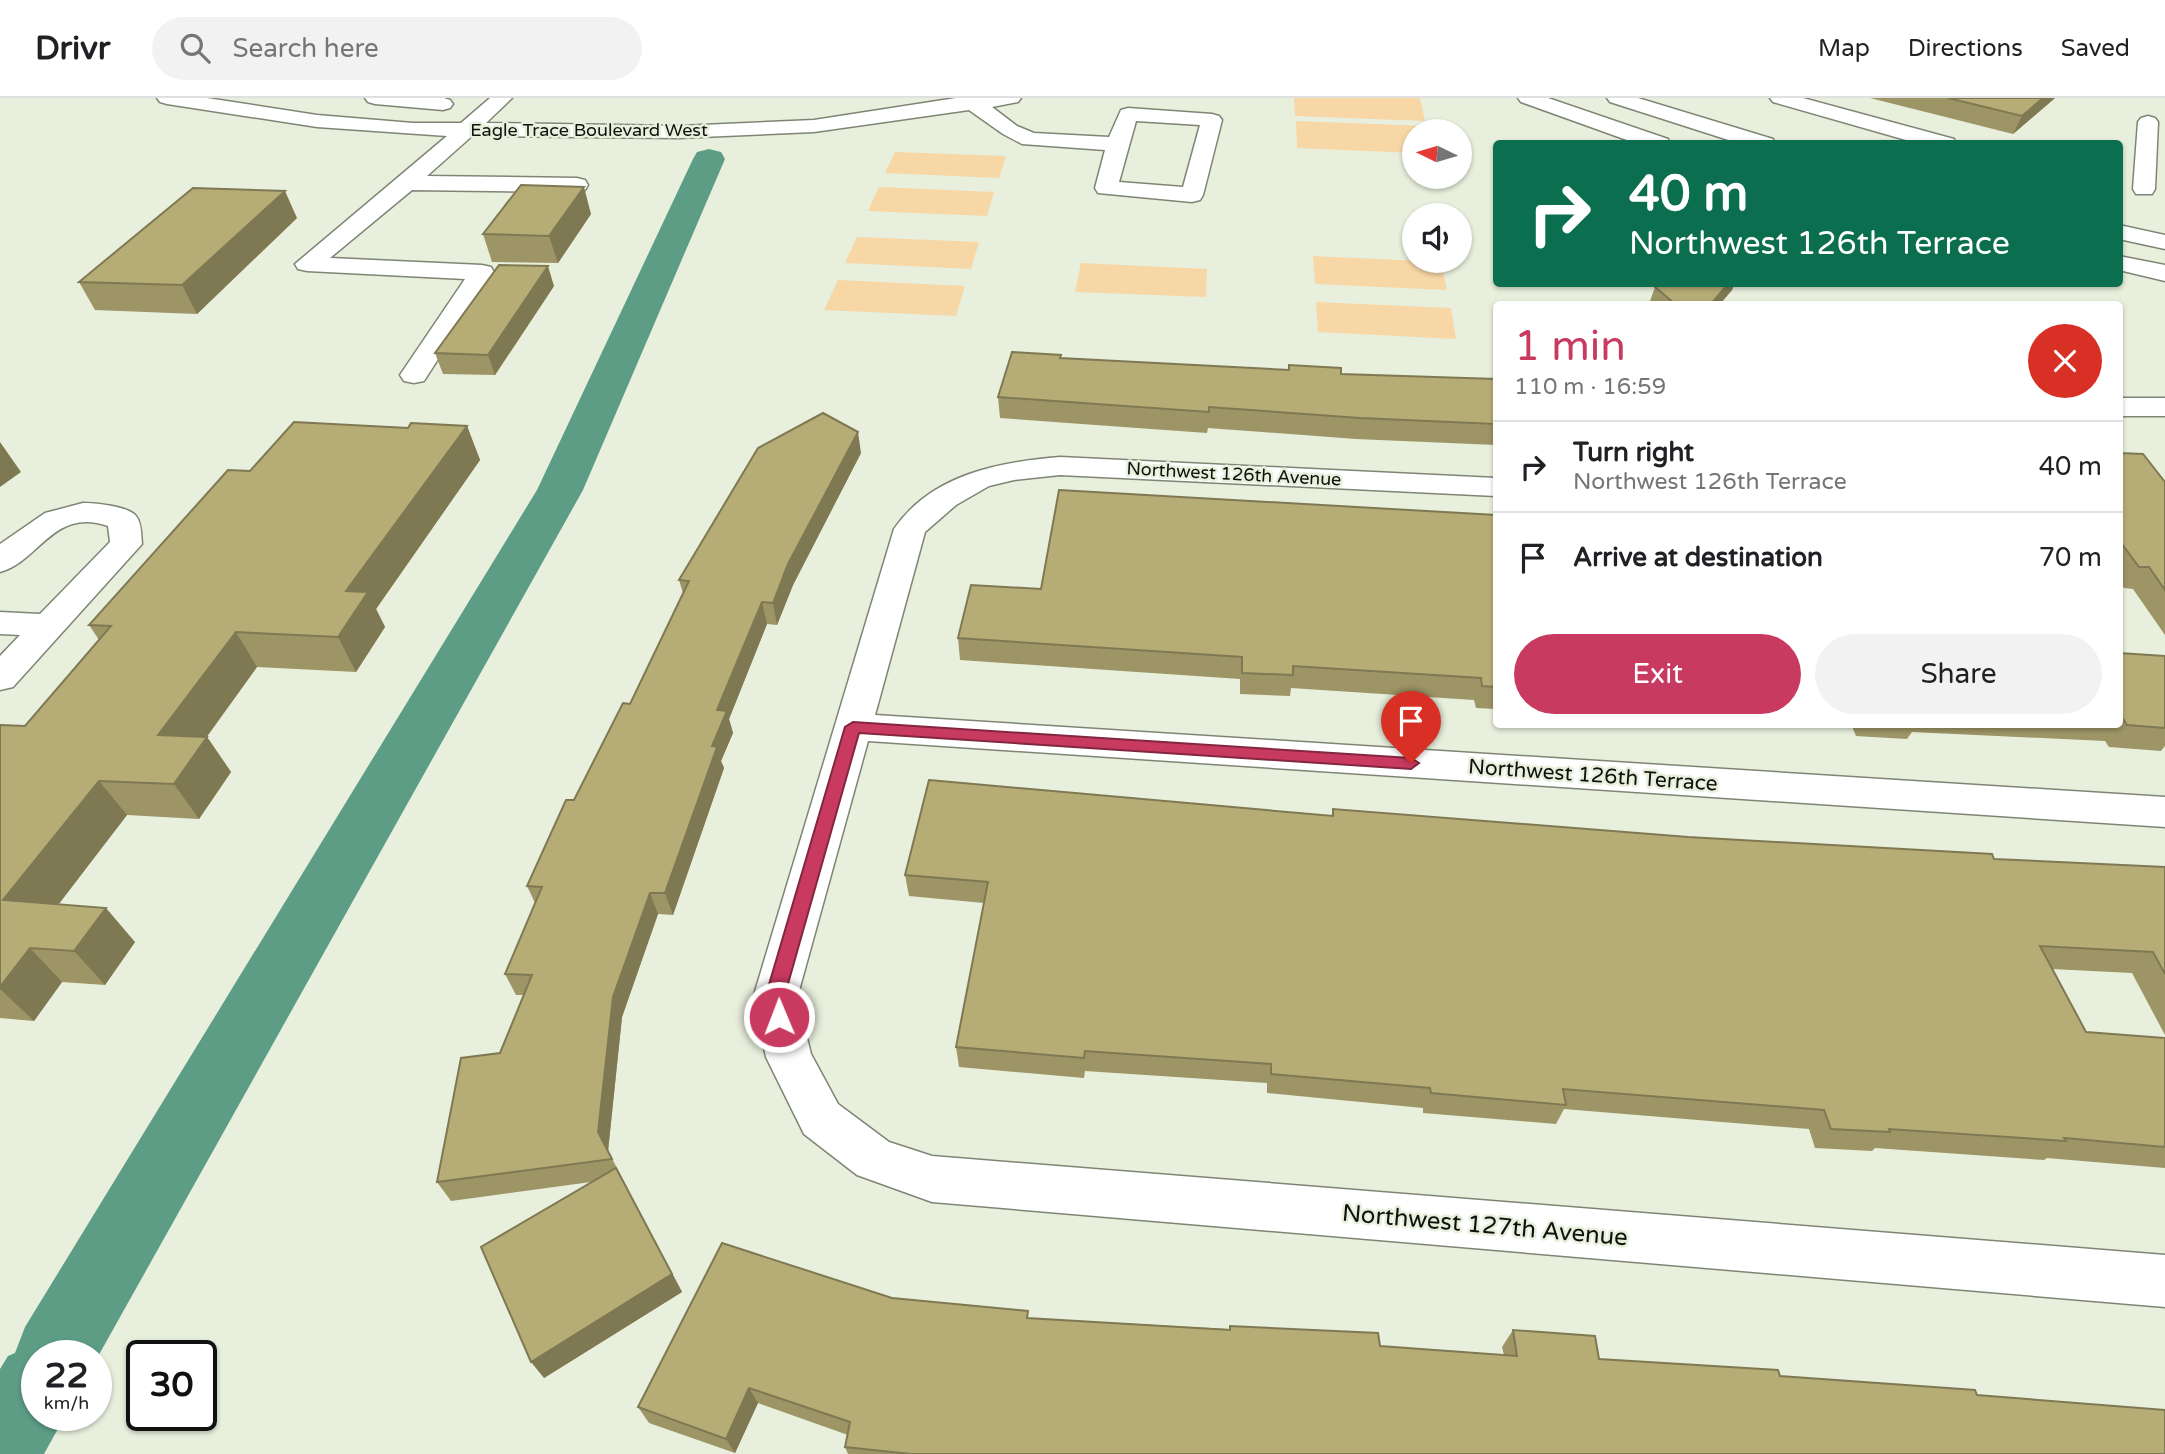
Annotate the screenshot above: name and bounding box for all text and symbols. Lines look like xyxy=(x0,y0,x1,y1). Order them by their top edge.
search box xyxy=(152,17,642,80)
text: Drivr xyxy=(35,29,110,68)
icon: search xyxy=(176,29,214,67)
text: Search here xyxy=(232,33,379,64)
text: Map xyxy=(1818,34,1870,63)
text: Directions xyxy=(1908,34,2023,63)
text: Saved xyxy=(2061,34,2130,63)
street label: Eagle Trace Boulevard West xyxy=(470,119,708,141)
north arrow xyxy=(1402,119,1472,189)
map controls xyxy=(1402,119,1472,273)
text: 40 m xyxy=(1629,165,1748,224)
icon: right xyxy=(1514,168,1605,259)
button: sound xyxy=(1402,203,1472,273)
text: Northwest 126th Terrace xyxy=(1629,225,2010,263)
text: 1 min xyxy=(1514,321,1626,372)
button: close xyxy=(2028,324,2102,398)
text: 110 m · 16:59 xyxy=(1514,373,1666,401)
text: Turn right xyxy=(1573,437,1694,468)
icon: right xyxy=(1514,448,1552,486)
text: 40 m xyxy=(2039,451,2102,482)
street label: Northwest 126th Avenue xyxy=(1126,457,1342,491)
text: Northwest 126th Terrace xyxy=(1573,468,1847,496)
icon: arrive xyxy=(1514,539,1552,577)
text: Arrive at destination xyxy=(1573,542,1823,573)
text: 70 m xyxy=(2039,542,2102,573)
button: Exit xyxy=(1514,634,1801,714)
button: Share xyxy=(1815,634,2102,714)
pin xyxy=(1381,691,1441,763)
icon: arrive xyxy=(1392,702,1430,740)
street label: Northwest 126th Terrace xyxy=(1467,754,1719,797)
position arrow xyxy=(742,980,816,1054)
street label: Northwest 127th Avenue xyxy=(1341,1199,1629,1252)
speed limit sign: 30 xyxy=(126,1340,217,1431)
text: 22 xyxy=(45,1355,88,1397)
text: km/h xyxy=(44,1392,89,1414)

